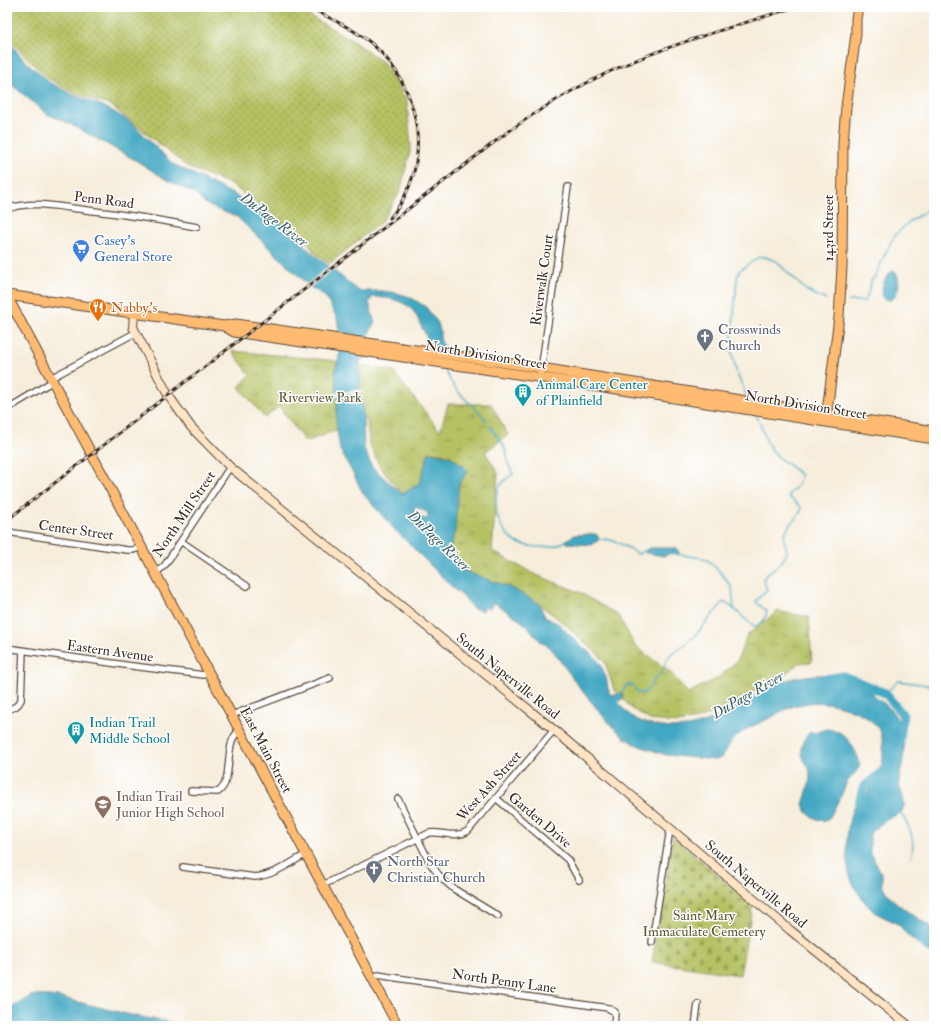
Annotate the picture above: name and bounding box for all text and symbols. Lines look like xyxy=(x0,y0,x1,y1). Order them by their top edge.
street label: Penn Road xyxy=(73,188,135,212)
water label: DuPage River xyxy=(235,188,313,253)
street label: 143rd Street xyxy=(820,194,837,261)
place label: Casey's General Store xyxy=(94,232,172,265)
street label: Riverwalk Court xyxy=(527,233,557,327)
supermarket icon: Casey's General Store xyxy=(71,238,91,263)
restaurant icon: Nabby’s xyxy=(88,297,108,322)
place label: Nabby’s xyxy=(111,299,157,317)
place label: Crosswinds Church xyxy=(718,321,781,354)
church icon: Crosswinds Church xyxy=(695,327,715,352)
street label: North Division Street xyxy=(424,337,548,373)
place label: Animal Care Center of Plainfield xyxy=(535,376,649,409)
building icon: Animal Care Center of Plainfield xyxy=(513,382,533,407)
street label: North Division Street xyxy=(744,387,868,423)
park label: Riverview Park xyxy=(278,389,362,406)
street label: North Mill Street xyxy=(149,467,219,560)
water label: DuPage River xyxy=(403,506,475,577)
street label: Center Street xyxy=(37,516,115,544)
street label: South Naperville Road xyxy=(452,629,563,724)
street label: Eastern Avenue xyxy=(66,637,154,665)
water label: DuPage River xyxy=(708,666,789,724)
street label: East Main Street xyxy=(236,704,296,796)
place label: Indian Trail Middle School xyxy=(89,714,170,747)
building icon: Indian Trail Middle School xyxy=(66,720,86,745)
street label: West Ash Street xyxy=(452,747,525,825)
place label: Indian Trail Junior High School xyxy=(115,788,225,821)
street label: Garden Drive xyxy=(505,789,575,852)
school or university icon: Indian Trail Junior High School xyxy=(93,794,113,819)
street label: South Naperville Road xyxy=(701,836,810,932)
place label: North Star Christian Church xyxy=(387,853,486,886)
church icon: North Star Christian Church xyxy=(364,859,384,884)
park label: Saint Mary Immaculate Cemetery xyxy=(642,907,766,941)
street label: North Penny Lane xyxy=(451,965,557,998)

